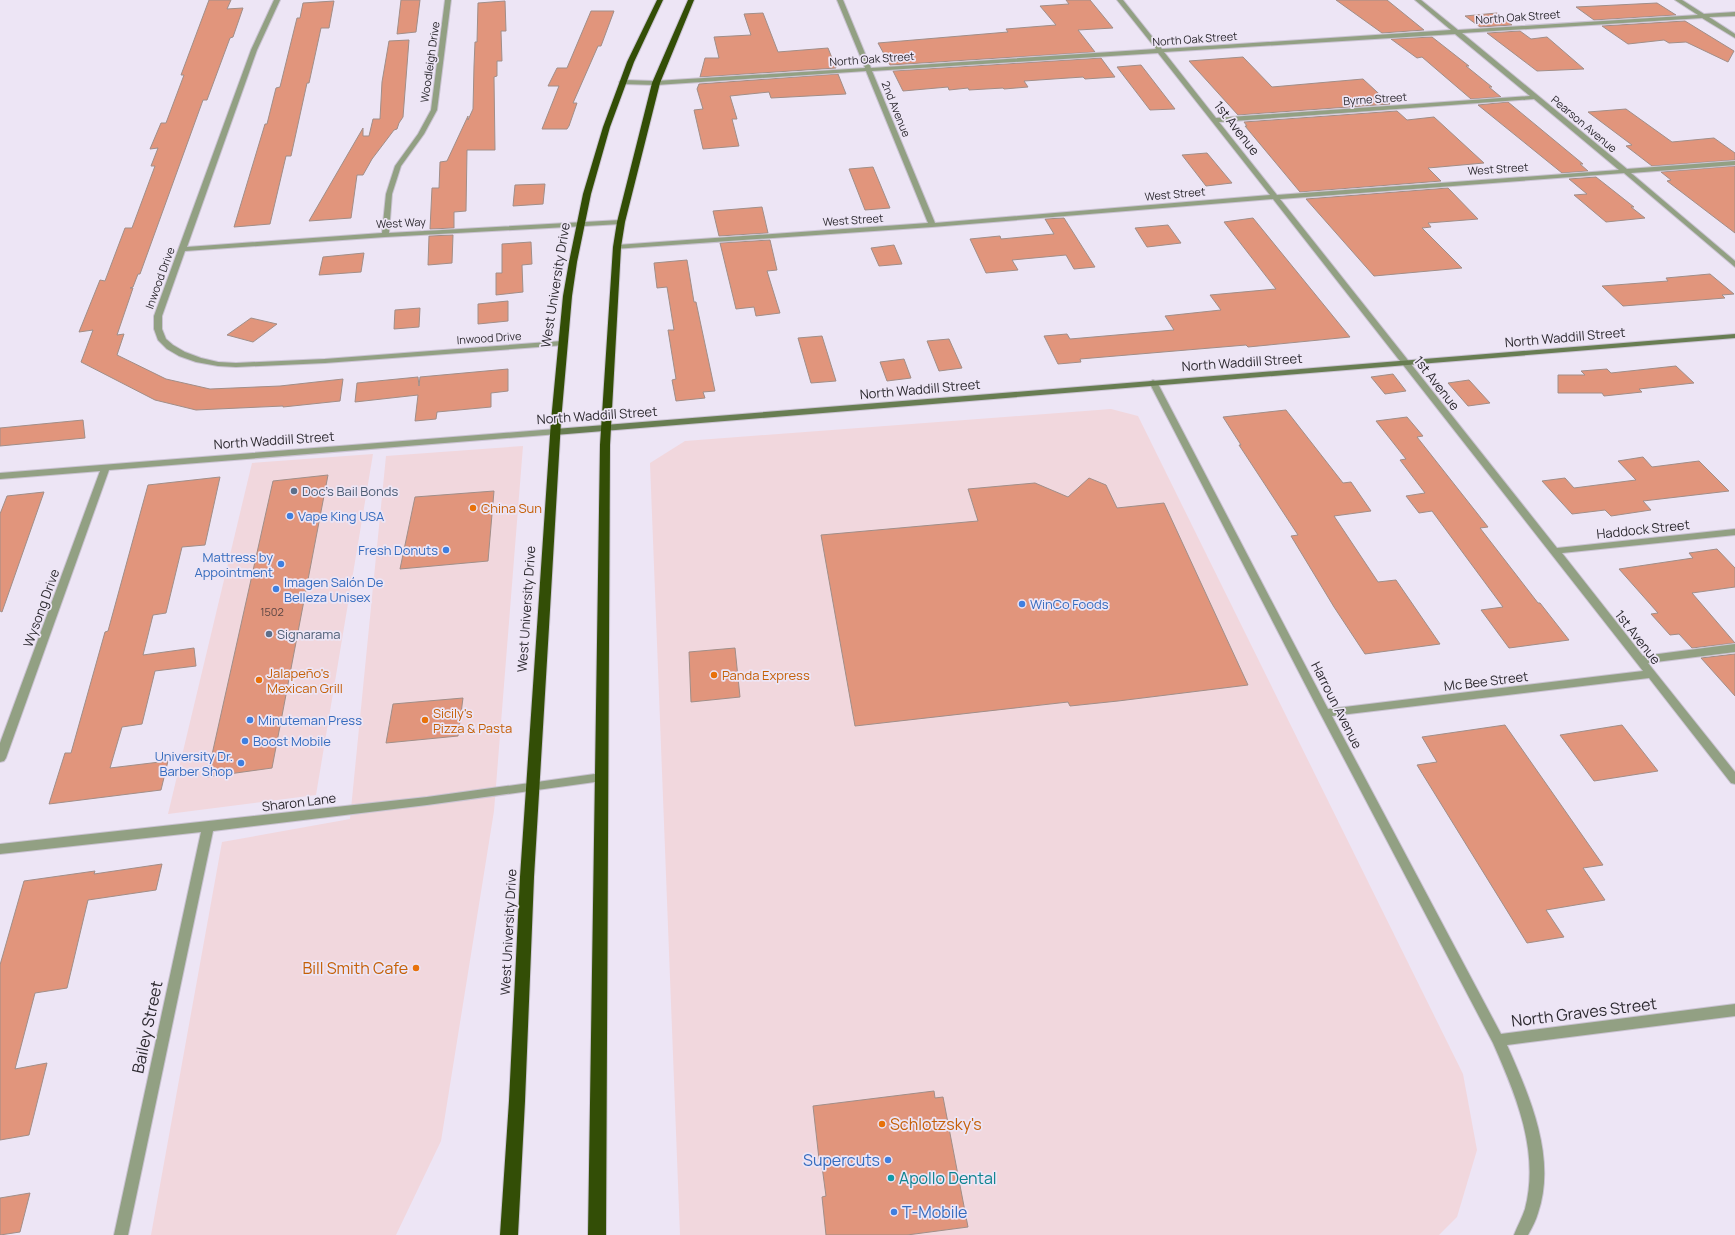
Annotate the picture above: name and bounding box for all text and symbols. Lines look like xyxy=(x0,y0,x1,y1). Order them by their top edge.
street label: North Oak Street xyxy=(1475,6,1561,27)
street label: Woodleigh Drive xyxy=(416,20,443,103)
street label: North Oak Street xyxy=(1152,28,1238,49)
street label: North Oak Street xyxy=(829,48,915,69)
street label: 2nd Avenue xyxy=(878,79,915,140)
street label: Byrne Street xyxy=(1343,89,1407,108)
street label: Pearson Avenue xyxy=(1548,92,1621,156)
street label: 1st Avenue xyxy=(1210,97,1264,159)
street label: West Street xyxy=(1467,159,1529,178)
street label: West Street xyxy=(1144,183,1206,204)
street label: West Street xyxy=(822,210,884,229)
street label: West Way xyxy=(376,214,426,231)
street label: West University Drive xyxy=(536,221,574,349)
street label: Inwood Drive xyxy=(141,244,178,311)
street label: North Waddill Street xyxy=(1504,323,1626,351)
street label: Inwood Drive xyxy=(456,328,522,347)
street label: North Waddill Street xyxy=(1181,349,1303,375)
street label: 1st Avenue xyxy=(1410,352,1464,414)
street label: North Waddill Street xyxy=(859,375,981,403)
street label: North Waddill Street xyxy=(536,402,658,428)
street label: North Waddill Street xyxy=(213,427,335,453)
place label: Doc's Bail Bonds xyxy=(302,482,398,500)
marker: Doc's Bail Bonds xyxy=(289,486,299,496)
place label: China Sun xyxy=(481,499,542,517)
marker: China Sun xyxy=(468,503,478,513)
place label: Vape King USA xyxy=(298,507,384,525)
marker: Vape King USA xyxy=(285,511,295,521)
street label: Haddock Street xyxy=(1595,515,1691,543)
place label: Fresh Donuts xyxy=(358,541,438,559)
marker: Fresh Donuts xyxy=(441,545,451,555)
street label: West University Drive xyxy=(513,545,539,673)
place label: Mattress by Appointment xyxy=(194,548,273,581)
marker: Mattress by Appointment xyxy=(276,559,286,569)
street label: Wysong Drive xyxy=(19,566,64,650)
place label: Imagen Salón De Belleza Unisex xyxy=(284,573,384,606)
marker: Imagen Salón De Belleza Unisex xyxy=(271,584,281,594)
place label: WinCo Foods xyxy=(1030,595,1109,613)
marker: WinCo Foods xyxy=(1017,599,1027,609)
house number: 1502 xyxy=(260,604,284,619)
street label: 1st Avenue xyxy=(1611,606,1665,668)
place label: Signarama xyxy=(277,625,341,643)
marker: Signarama xyxy=(264,629,274,639)
street label: Harroun Avenue xyxy=(1307,658,1367,752)
place label: Jalapeño's Mexican Grill xyxy=(267,664,343,697)
place label: Panda Express xyxy=(722,666,810,684)
street label: Mc Bee Street xyxy=(1443,667,1529,695)
marker: Panda Express xyxy=(709,670,719,680)
marker: Jalapeño's Mexican Grill xyxy=(254,675,264,685)
place label: Sicily's Pizza & Pasta xyxy=(433,704,512,737)
place label: Minuteman Press xyxy=(258,711,362,729)
marker: Minuteman Press xyxy=(245,715,255,725)
marker: Sicily's Pizza & Pasta xyxy=(420,715,430,725)
place label: Boost Mobile xyxy=(253,732,331,750)
marker: Boost Mobile xyxy=(240,736,250,746)
place label: University Dr. Barber Shop xyxy=(155,747,233,780)
marker: University Dr. Barber Shop xyxy=(236,758,246,768)
street label: Sharon Lane xyxy=(261,788,338,815)
street label: West University Drive xyxy=(496,868,520,996)
place label: Bill Smith Cafe xyxy=(302,957,408,979)
marker: Bill Smith Cafe xyxy=(411,963,421,973)
street label: Bailey Street xyxy=(126,979,168,1075)
street label: North Graves Street xyxy=(1510,992,1658,1032)
place label: Schlotzsky's xyxy=(890,1113,982,1135)
marker: Schlotzsky's xyxy=(877,1119,887,1129)
place label: Supercuts xyxy=(803,1149,880,1171)
marker: Supercuts xyxy=(883,1155,893,1165)
place label: Apollo Dental xyxy=(899,1167,997,1189)
marker: Apollo Dental xyxy=(886,1173,896,1183)
place label: T-Mobile xyxy=(902,1201,967,1223)
marker: T-Mobile xyxy=(889,1207,899,1217)

